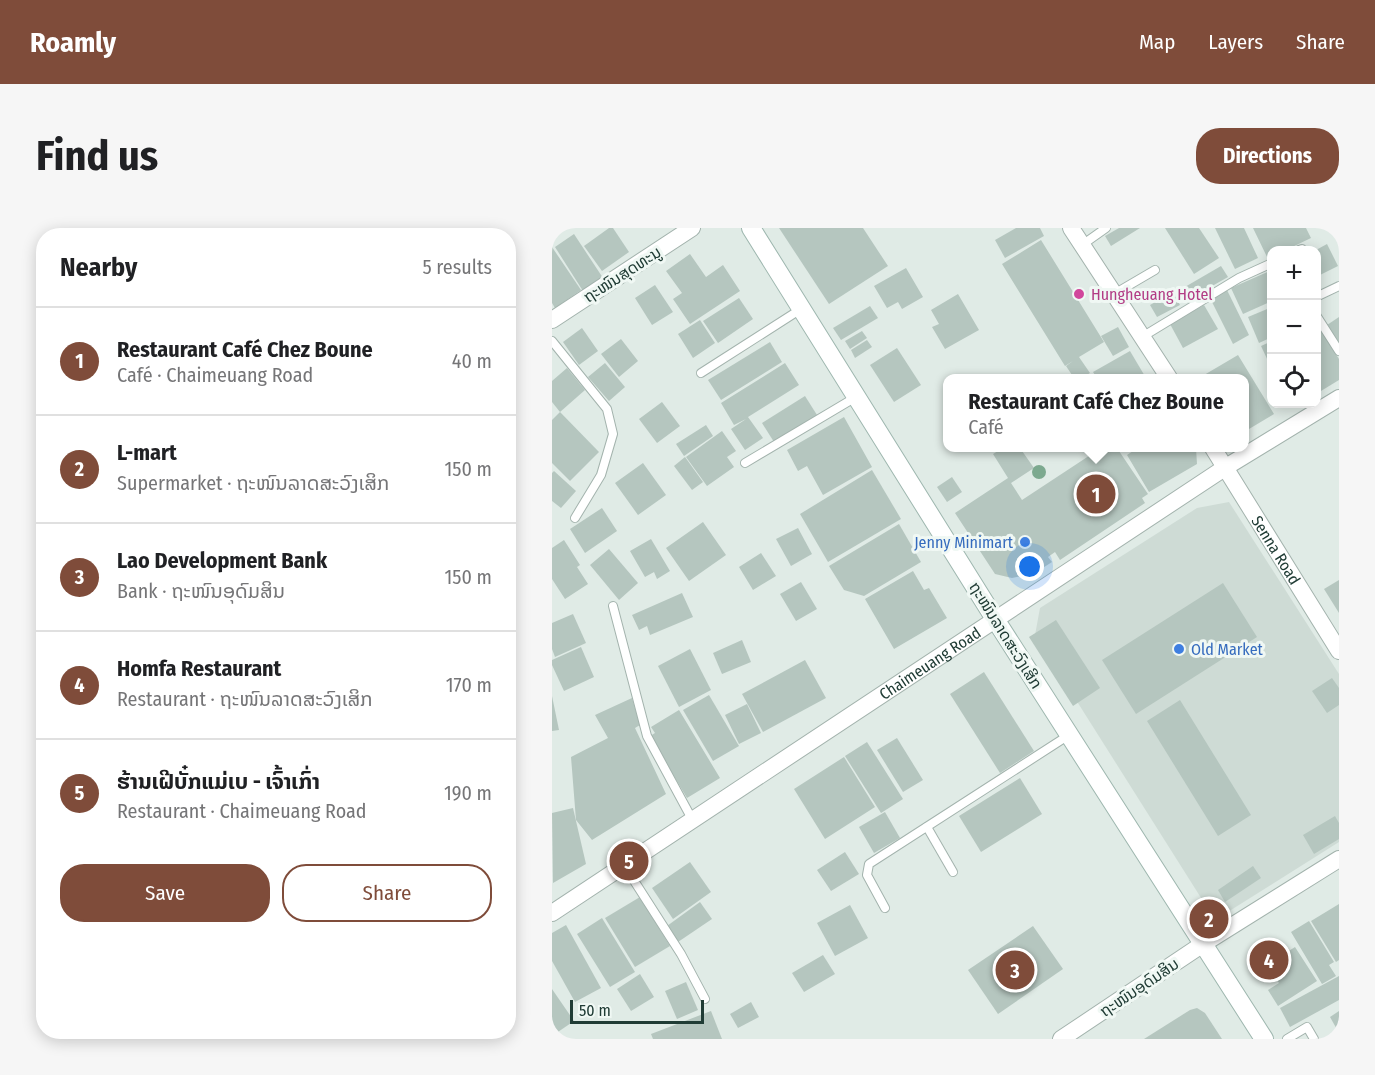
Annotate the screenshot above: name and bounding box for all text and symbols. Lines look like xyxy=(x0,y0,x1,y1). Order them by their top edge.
text: Roamly xyxy=(30,26,116,59)
text: Map xyxy=(1139,29,1175,55)
text: Layers xyxy=(1208,29,1263,55)
text: Share xyxy=(1296,29,1345,55)
button: Directions xyxy=(1196,128,1339,184)
text: Find us xyxy=(36,131,158,181)
street label: ຖະໜົນສຸດທະນູ xyxy=(580,242,665,307)
map controls xyxy=(1267,246,1321,408)
button: + xyxy=(1267,246,1321,300)
text: Nearby xyxy=(60,252,137,283)
text: 5 results xyxy=(422,255,492,279)
place label: Hungheuang Hotel xyxy=(1091,285,1213,304)
marker: Hungheuang Hotel xyxy=(1072,287,1086,301)
button: − xyxy=(1267,300,1321,354)
text: Restaurant Café Chez Boune xyxy=(117,336,373,363)
text: 1 xyxy=(75,349,84,373)
text: 40 m xyxy=(452,349,492,373)
button: locate xyxy=(1267,354,1321,408)
text: Café · Chaimeuang Road xyxy=(117,363,313,387)
popup xyxy=(943,374,1249,452)
text: Restaurant Café Chez Boune xyxy=(968,388,1224,415)
text: Café xyxy=(968,415,1004,439)
text: L-mart xyxy=(117,439,177,466)
text: 2 xyxy=(75,457,84,481)
text: 150 m xyxy=(445,457,492,481)
text: Supermarket · ຖະໜົນລາດສະວົງເສິກ xyxy=(117,471,389,495)
pin: 1 xyxy=(1076,472,1116,516)
street label: Senna Road xyxy=(1247,512,1304,588)
place label: Jenny Minimart xyxy=(914,533,1014,552)
marker: Jenny Minimart xyxy=(1018,535,1032,549)
text: Lao Development Bank xyxy=(117,547,327,574)
your location xyxy=(1015,552,1044,581)
text: 3 xyxy=(75,565,84,589)
text: 150 m xyxy=(445,565,492,589)
street label: ຖະໜົນລາດສະວົງເສິກ xyxy=(965,578,1046,692)
text: Bank · ຖະໜົນອຸດົມສິນ xyxy=(117,579,285,603)
street label: Chaimeuang Road xyxy=(876,623,984,704)
place label: Old Market xyxy=(1191,640,1264,659)
marker: Old Market xyxy=(1172,642,1186,656)
text: Homfa Restaurant xyxy=(117,655,281,682)
text: 4 xyxy=(74,673,85,697)
text: 170 m xyxy=(446,673,492,697)
text: Restaurant · ຖະໜົນລາດສະວົງເສິກ xyxy=(117,687,373,711)
text: ຮ້ານເຝີບັ໋ກແມ່ເບ - ເຈົ້າເກົ່າ xyxy=(117,768,320,795)
text: 5 xyxy=(75,781,84,805)
text: 190 m xyxy=(444,781,492,805)
text: Restaurant · Chaimeuang Road xyxy=(117,799,367,823)
pin: 5 xyxy=(610,838,649,884)
button: Save xyxy=(60,864,270,922)
button: Share xyxy=(282,864,492,922)
pin: 2 xyxy=(1190,896,1228,942)
pin: 4 xyxy=(1250,938,1288,982)
pin: 3 xyxy=(996,948,1034,992)
street label: ຖະໜົນອຸດົມສິນ xyxy=(1096,954,1183,1022)
scale bar xyxy=(570,997,704,1024)
text: 50 m xyxy=(579,1001,611,1020)

